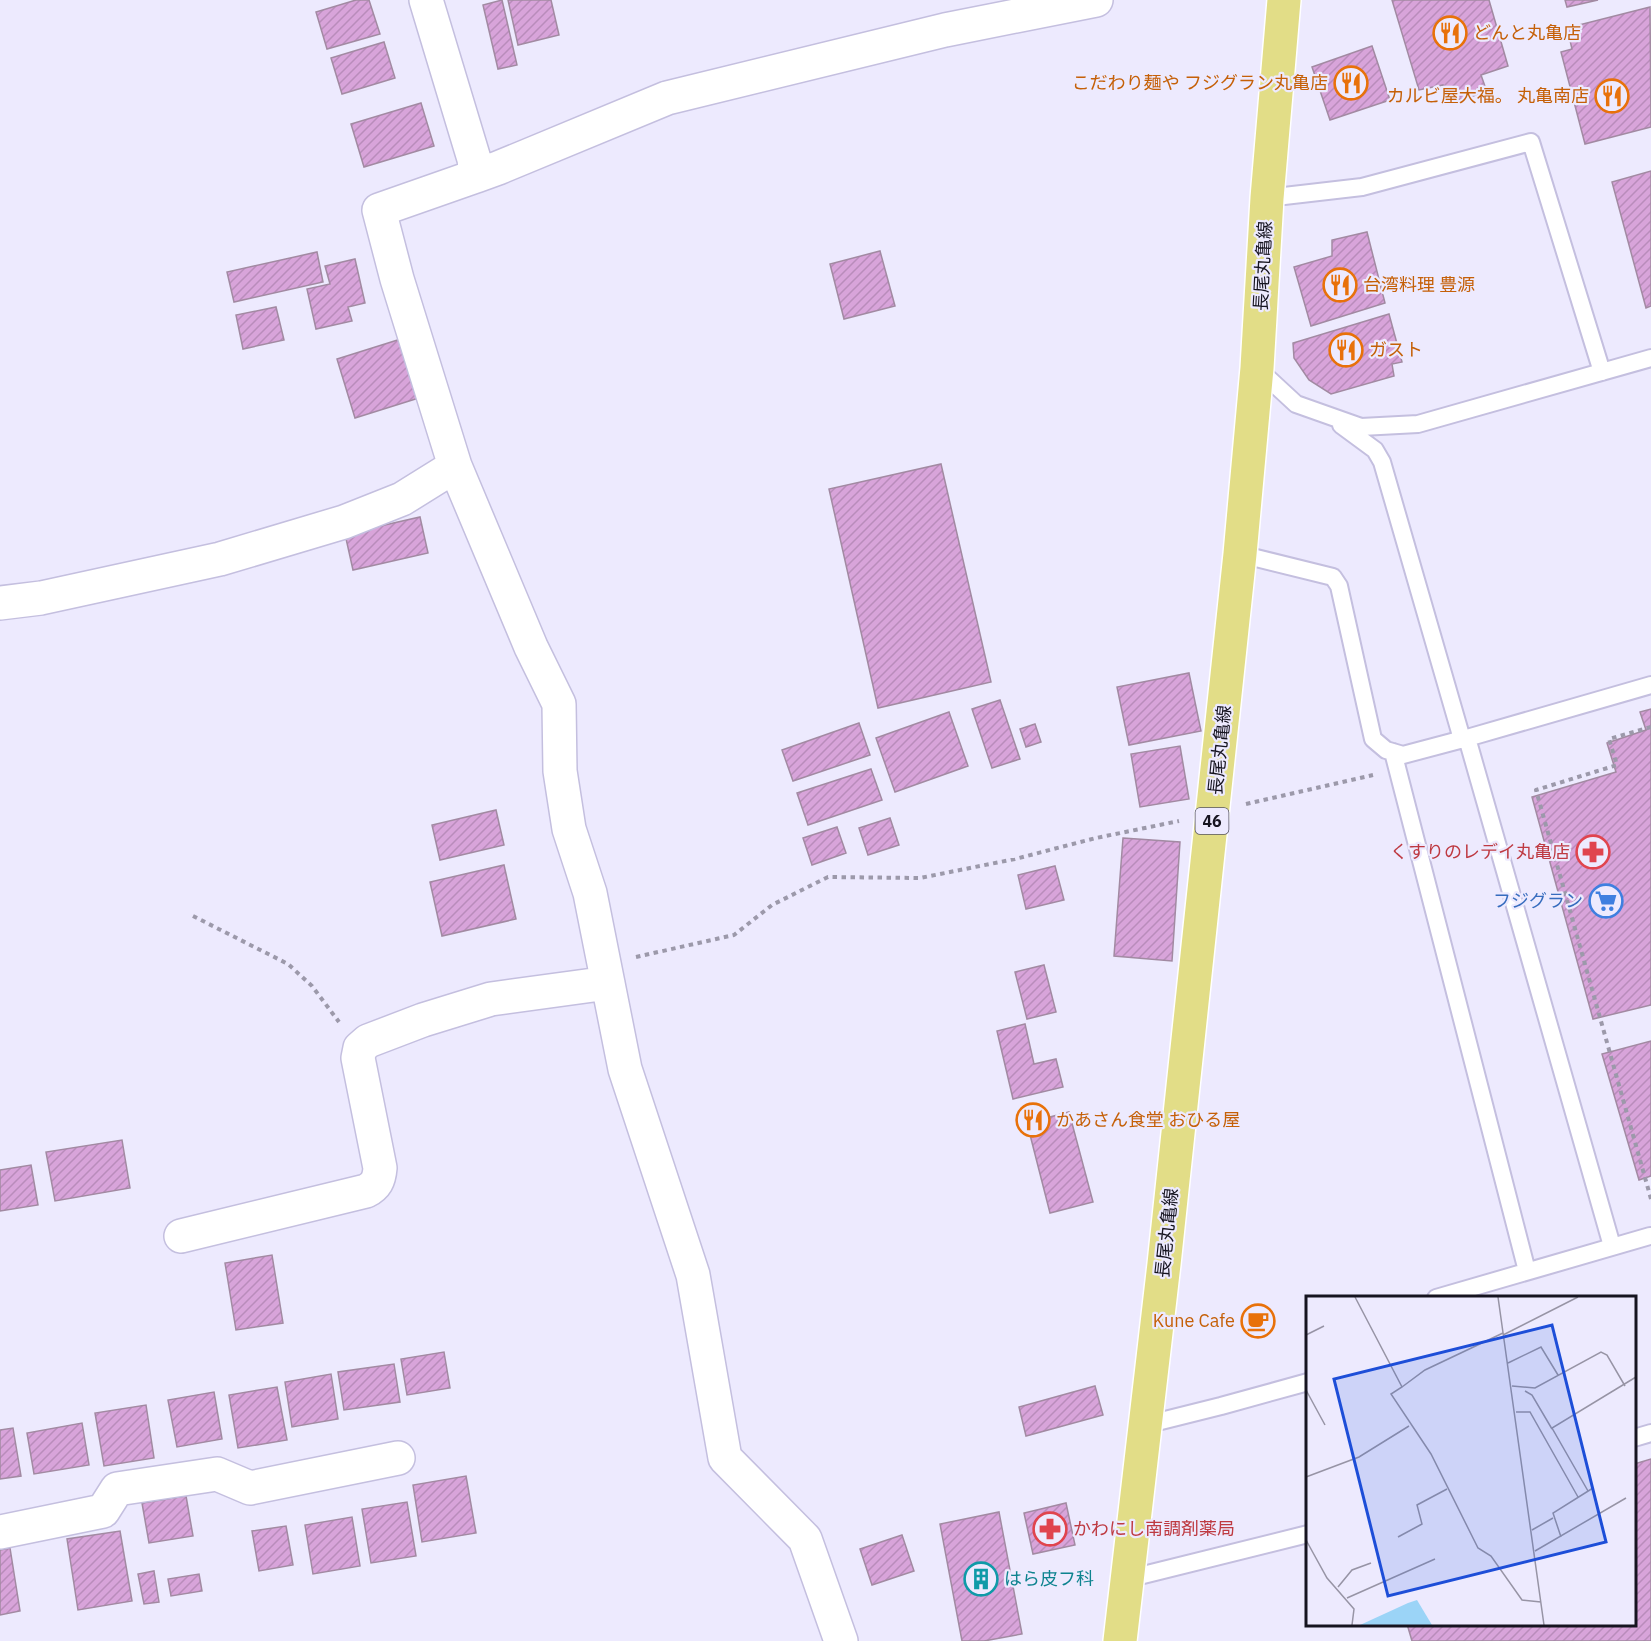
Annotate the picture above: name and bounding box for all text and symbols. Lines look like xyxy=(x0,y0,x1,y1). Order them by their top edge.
restaurant icon: どんと丸亀店 xyxy=(1432,15,1468,51)
place label: どんと丸亀店 xyxy=(1473,21,1581,44)
restaurant icon: こだわり麺や フジグラン丸亀店 xyxy=(1333,65,1369,101)
place label: こだわり麺や フジグラン丸亀店 xyxy=(1072,71,1328,94)
restaurant icon: カルビ屋大福。 丸亀南店 xyxy=(1594,78,1630,114)
place label: カルビ屋大福。 丸亀南店 xyxy=(1387,84,1589,107)
street label: 長尾丸亀線 xyxy=(1249,220,1276,312)
restaurant icon: 台湾料理 豊源 xyxy=(1322,267,1358,303)
place label: 台湾料理 豊源 xyxy=(1363,273,1475,296)
restaurant icon: ガスト xyxy=(1328,332,1364,368)
place label: ガスト xyxy=(1369,338,1423,361)
street label: 長尾丸亀線 xyxy=(1203,704,1236,796)
road number: 46 xyxy=(1196,808,1228,834)
pharmacy icon: くすりのレデイ丸亀店 xyxy=(1575,834,1611,870)
place label: くすりのレデイ丸亀店 xyxy=(1390,840,1570,863)
supermarket icon: フジグラン xyxy=(1588,883,1624,919)
place label: フジグラン xyxy=(1493,889,1583,912)
restaurant icon: かあさん食堂 おひる屋 xyxy=(1015,1102,1051,1138)
place label: かあさん食堂 おひる屋 xyxy=(1056,1108,1240,1131)
street label: 長尾丸亀線 xyxy=(1150,1187,1183,1279)
inset map xyxy=(1306,1296,1636,1626)
cafe icon: Kune Cafe xyxy=(1240,1303,1276,1339)
place label: Kune Cafe xyxy=(1153,1309,1235,1332)
pharmacy icon: かわにし南調剤薬局 xyxy=(1032,1511,1068,1547)
place label: かわにし南調剤薬局 xyxy=(1073,1517,1235,1540)
building icon: はら皮フ科 xyxy=(963,1561,999,1597)
place label: はら皮フ科 xyxy=(1004,1567,1094,1590)

